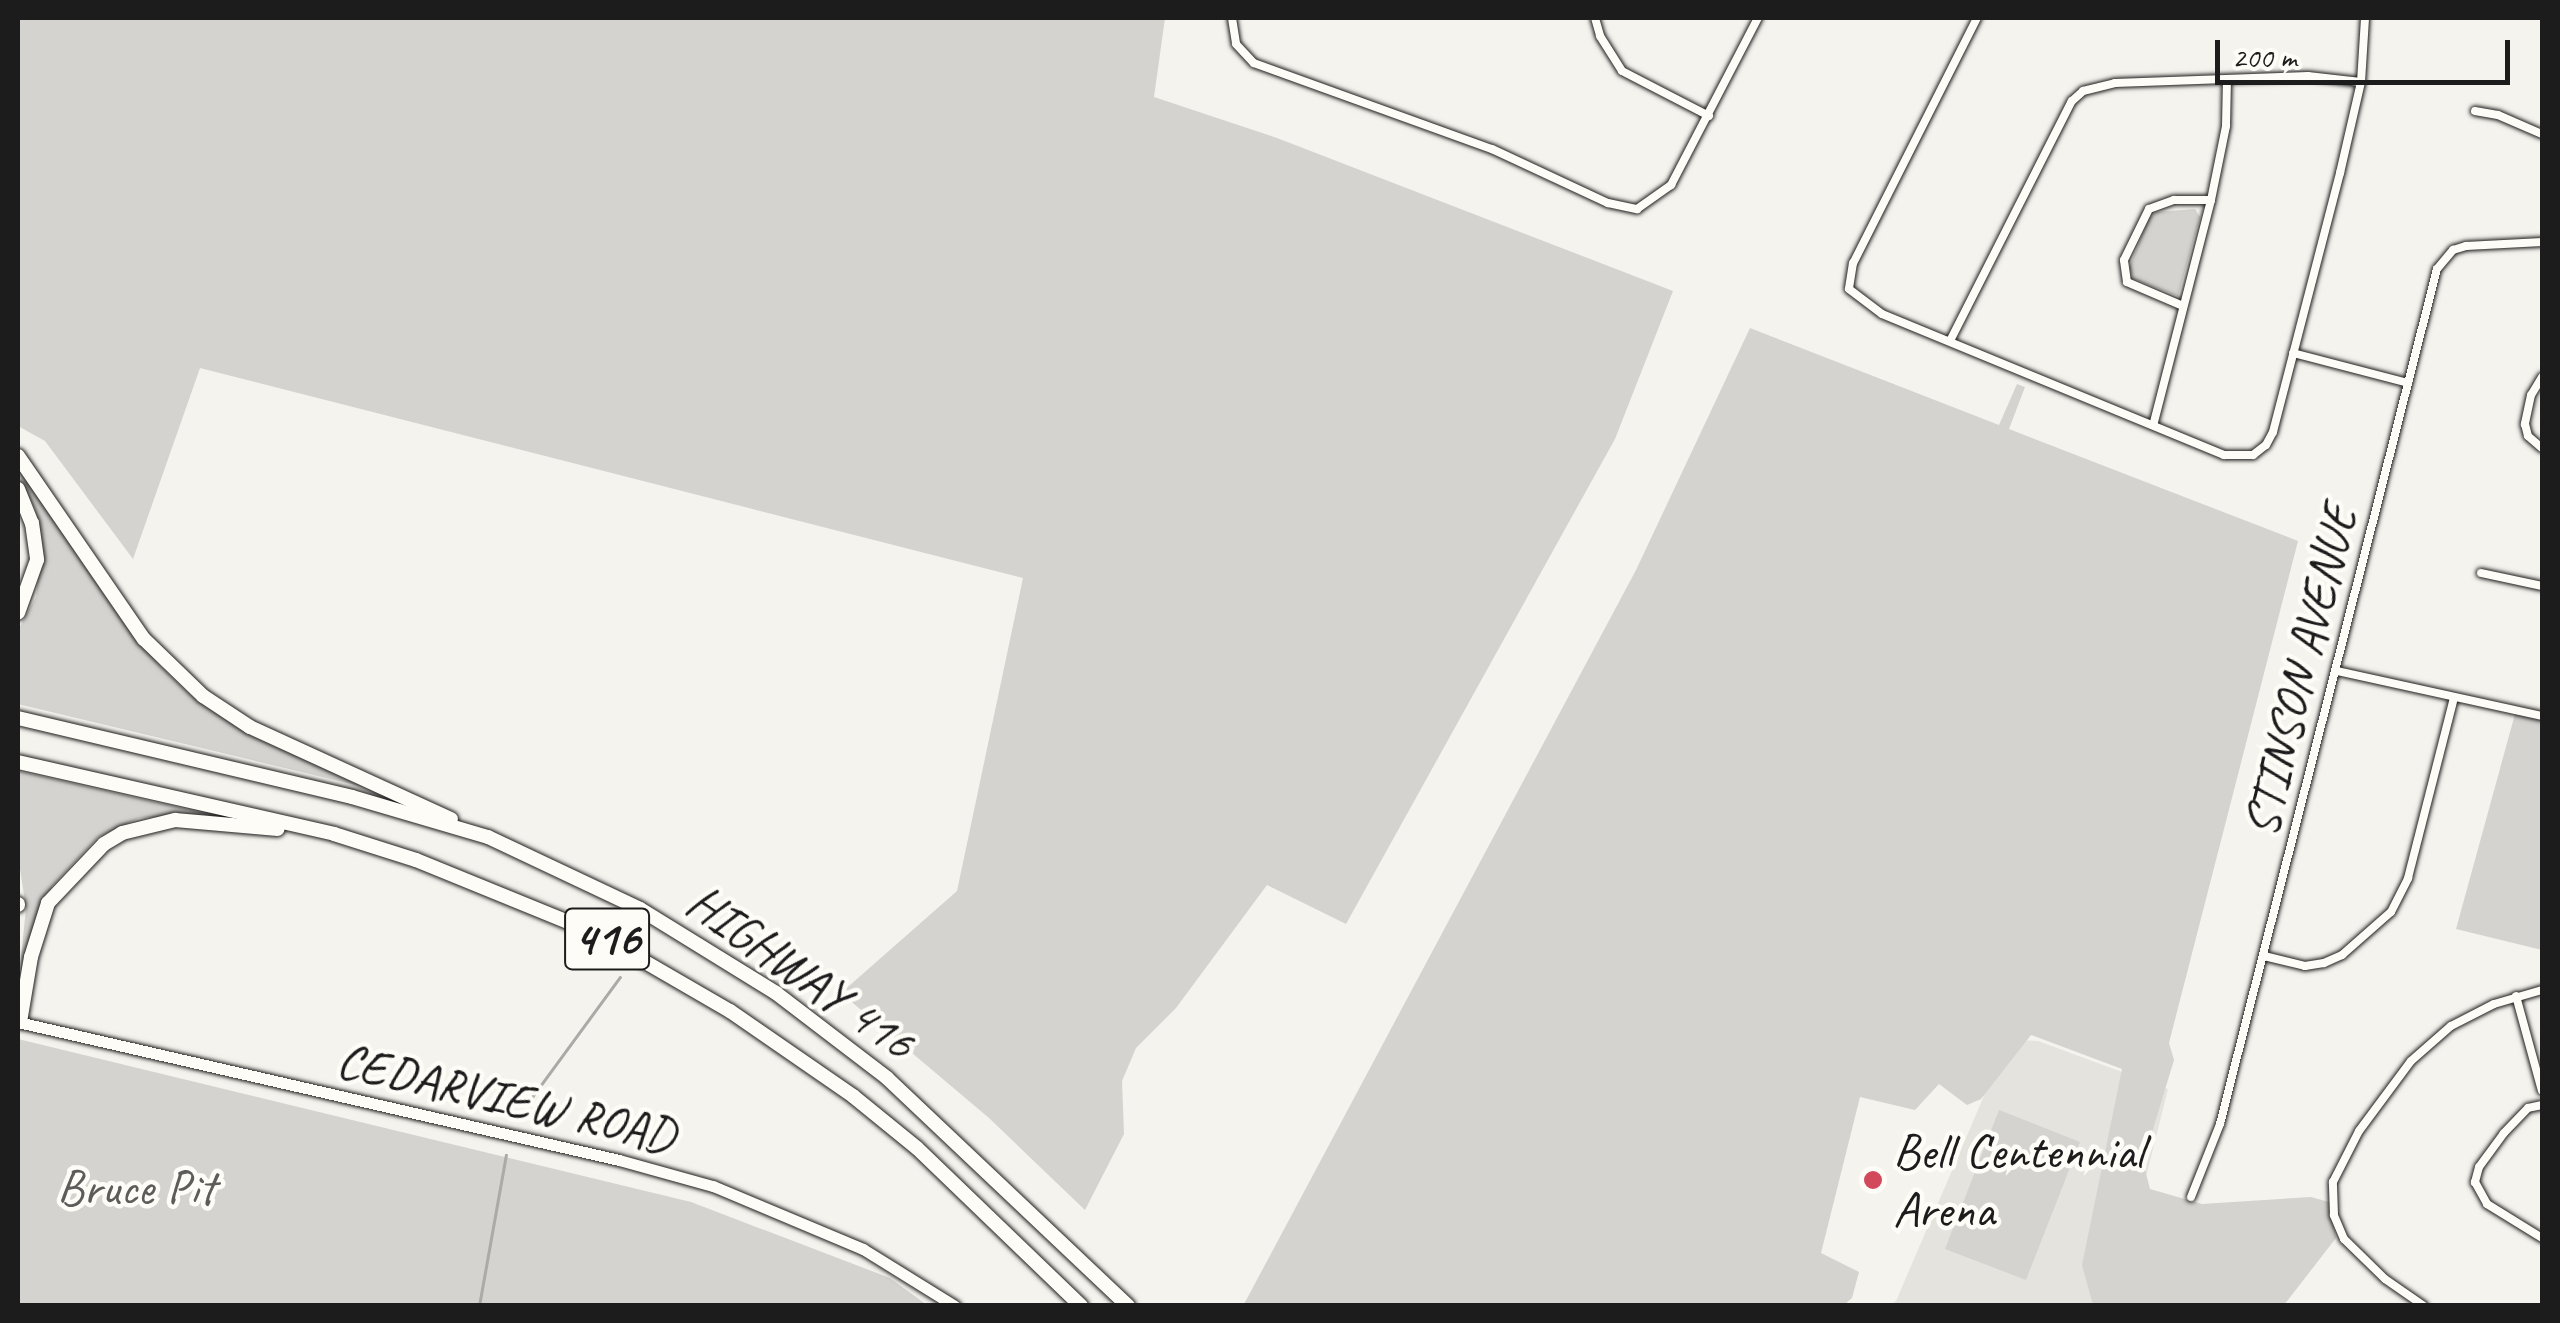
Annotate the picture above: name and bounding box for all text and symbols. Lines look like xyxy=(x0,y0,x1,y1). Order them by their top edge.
scale bar xyxy=(2220,20,2515,82)
text: 200 m xyxy=(2232,38,2297,76)
street label: STINSON AVENUE xyxy=(2230,500,2370,842)
street label: HIGHWAY 416 xyxy=(675,872,927,1072)
road number: 416 xyxy=(562,896,652,982)
street label: CEDARVIEW ROAD xyxy=(329,1029,683,1167)
place label: Bell Centennial Arena xyxy=(1893,1121,2145,1238)
park label: Bruce Pit xyxy=(57,1158,215,1218)
marker: Bell Centennial Arena xyxy=(1862,1169,1884,1191)

